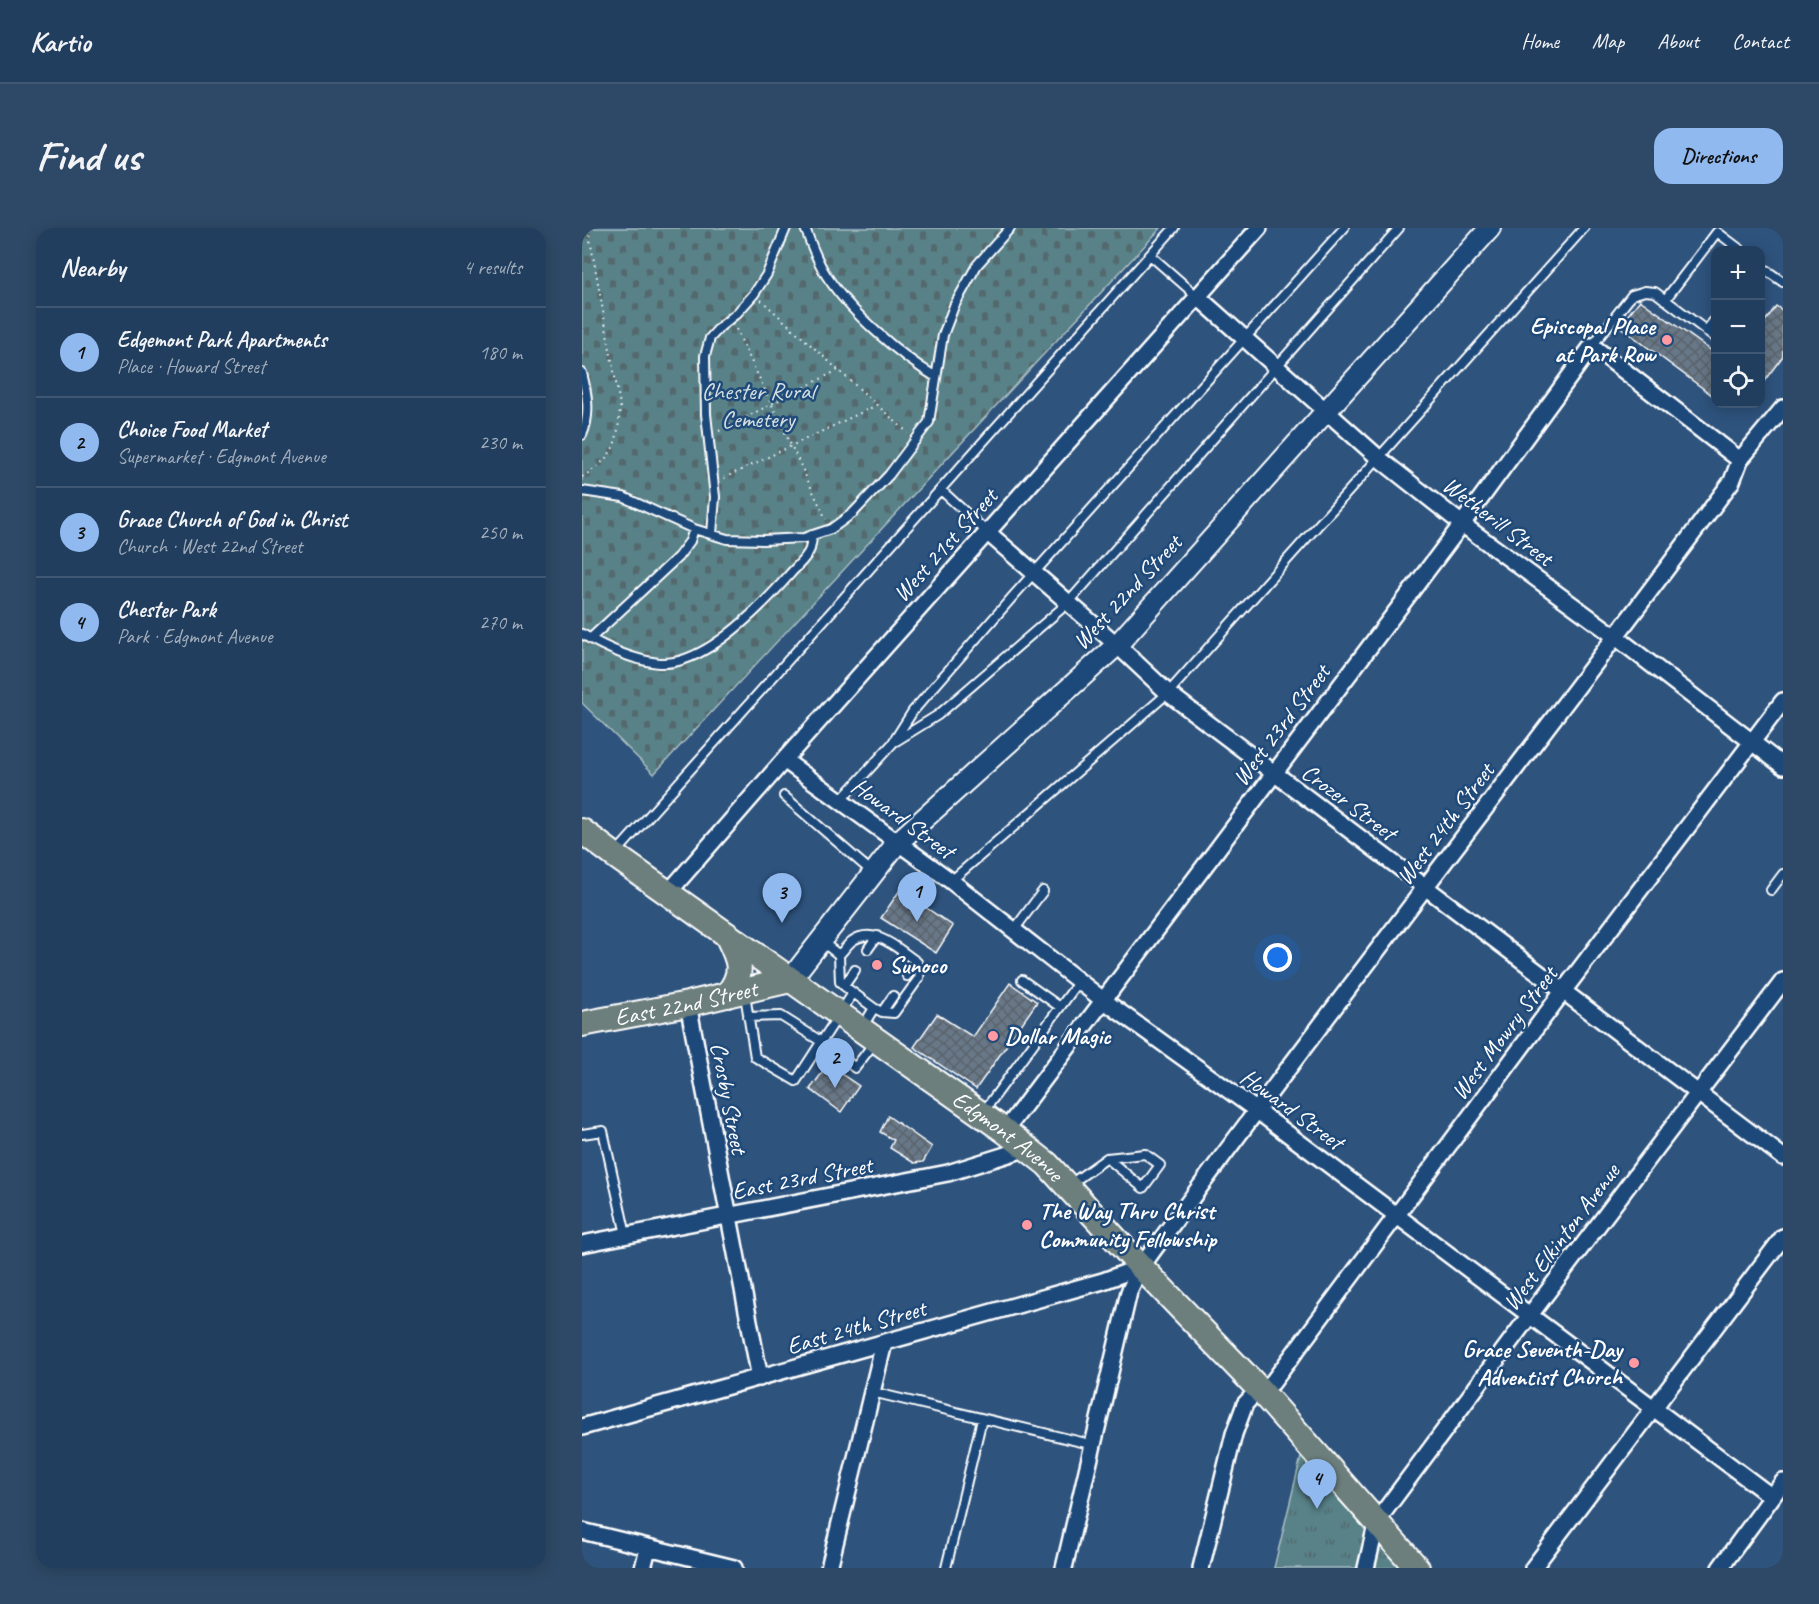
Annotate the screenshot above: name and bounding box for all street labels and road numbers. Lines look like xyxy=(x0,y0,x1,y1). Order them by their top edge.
street label: Wetherill Street xyxy=(1437,470,1561,574)
street label: West 21st Street xyxy=(886,480,1005,608)
street label: West 22nd Street xyxy=(1066,527,1189,656)
street label: West 23rd Street xyxy=(1226,657,1338,792)
street label: West 24th Street xyxy=(1389,755,1502,891)
street label: Crozer Street xyxy=(1296,757,1405,849)
street label: Howard Street xyxy=(846,771,963,867)
street label: West Mowry Street xyxy=(1444,959,1565,1106)
street label: East 22nd Street xyxy=(612,973,762,1032)
street label: Crosby Street xyxy=(704,1040,755,1158)
street label: Howard Street xyxy=(1235,1062,1352,1158)
street label: Edgmont Avenue xyxy=(947,1084,1072,1189)
street label: East 23rd Street xyxy=(729,1149,877,1206)
street label: West Elkinton Avenue xyxy=(1496,1156,1627,1317)
street label: East 24th Street xyxy=(783,1292,931,1361)

